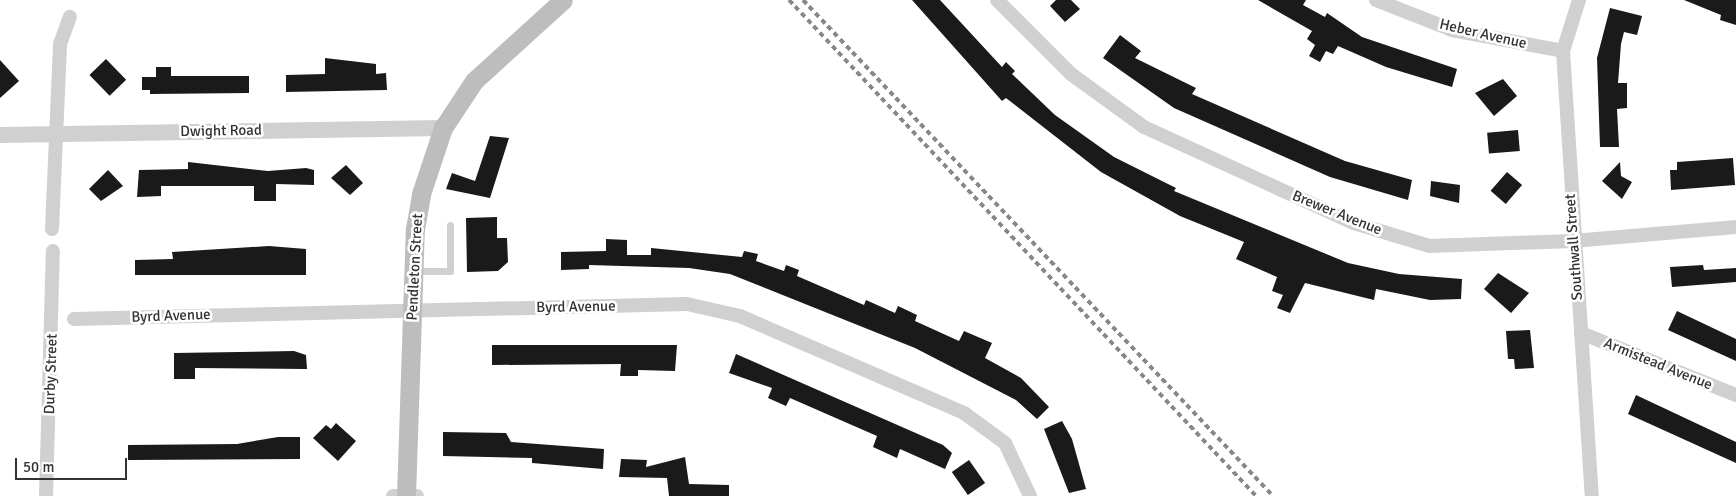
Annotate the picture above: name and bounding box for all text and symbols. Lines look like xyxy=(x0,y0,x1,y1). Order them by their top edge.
street label: Heber Avenue xyxy=(1438,15,1528,53)
street label: Dwight Road xyxy=(180,121,262,141)
street label: Brewer Avenue xyxy=(1289,187,1385,239)
street label: Southwall Street xyxy=(1561,193,1587,301)
street label: Pendleton Street xyxy=(403,213,427,321)
street label: Byrd Avenue xyxy=(536,297,616,317)
street label: Byrd Avenue xyxy=(131,306,211,326)
street label: Durby Street xyxy=(41,333,61,415)
street label: Armistead Avenue xyxy=(1601,334,1715,394)
scale bar xyxy=(18,448,130,480)
text: 50 m xyxy=(23,458,54,476)

